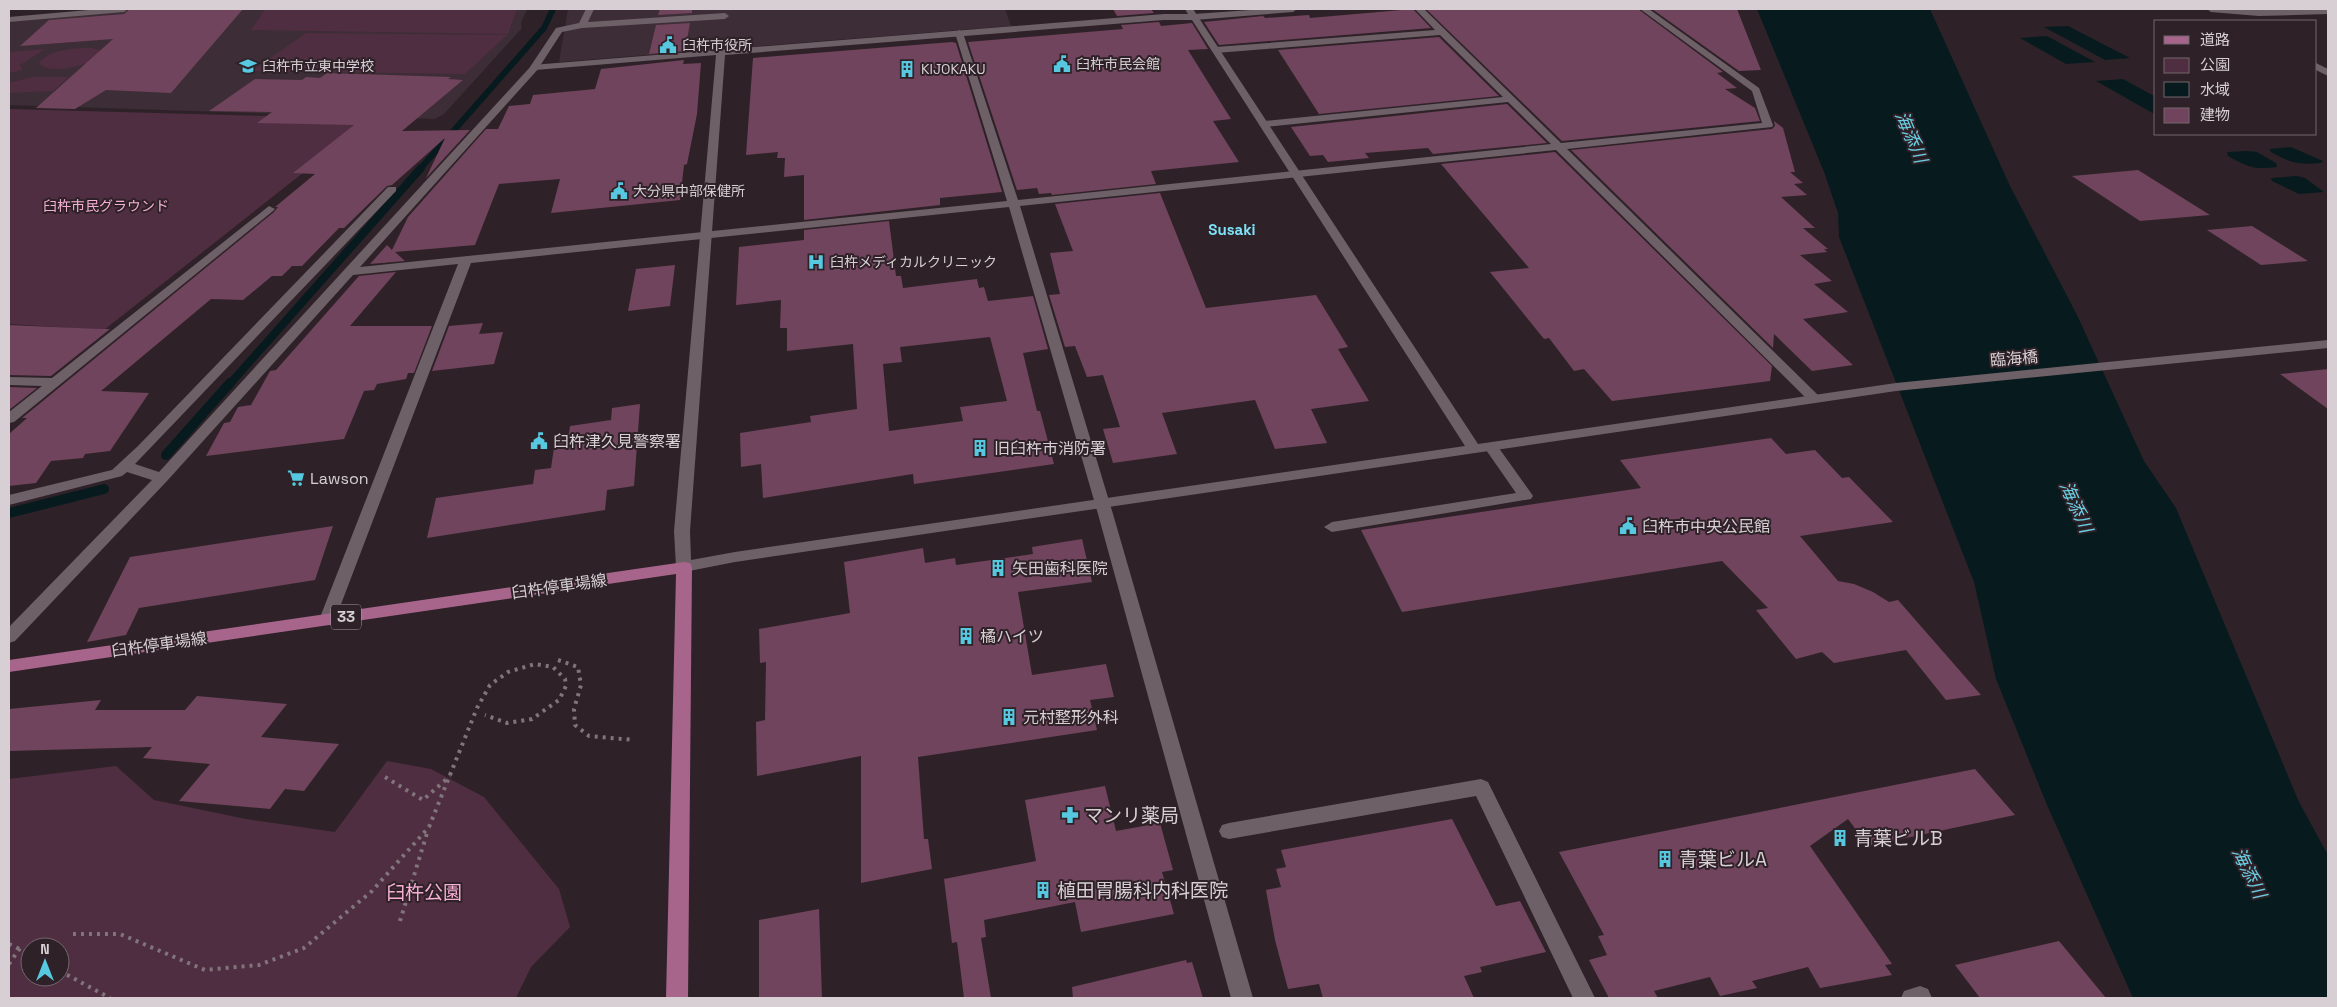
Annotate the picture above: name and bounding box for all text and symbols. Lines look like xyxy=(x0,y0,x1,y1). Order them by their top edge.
legend xyxy=(2154,20,2317,135)
text: 道路 xyxy=(2200,30,2230,49)
public building icon: 臼杵市役所 xyxy=(658,35,678,55)
place label: 臼杵市役所 xyxy=(682,36,752,54)
public building icon: 臼杵市民会館 xyxy=(1052,54,1072,74)
place label: 臼杵市民会館 xyxy=(1076,55,1160,73)
text: 公園 xyxy=(2200,55,2230,74)
school or university icon: 臼杵市立東中学校 xyxy=(238,56,258,76)
place label: 臼杵市立東中学校 xyxy=(262,57,374,75)
building icon: KIJOKAKU xyxy=(897,59,917,79)
place label: KIJOKAKU xyxy=(921,60,986,78)
text: 水域 xyxy=(2200,80,2230,99)
text: 建物 xyxy=(2200,105,2230,124)
water label: 海添川 xyxy=(1890,107,1933,168)
public building icon: 大分県中部保健所 xyxy=(609,181,629,201)
place label: 大分県中部保健所 xyxy=(633,182,745,200)
park label: 臼杵市民グラウンド xyxy=(43,197,169,215)
district label: Susaki xyxy=(1208,220,1256,239)
hospital icon: 臼杵メディカルクリニック xyxy=(806,252,826,272)
place label: 臼杵メディカルクリニック xyxy=(830,253,997,271)
street label: 臨海橋 xyxy=(1989,346,2039,371)
public building icon: 臼杵津久見警察署 xyxy=(529,431,549,451)
place label: 臼杵津久見警察署 xyxy=(553,431,681,452)
building icon: 旧臼杵市消防署 xyxy=(970,438,990,458)
place label: 旧臼杵市消防署 xyxy=(994,438,1106,459)
supermarket icon: Lawson xyxy=(286,468,306,488)
place label: Lawson xyxy=(310,468,369,489)
water label: 海添川 xyxy=(2055,477,2099,538)
public building icon: 臼杵市中央公民館 xyxy=(1618,516,1638,536)
place label: 臼杵市中央公民館 xyxy=(1642,516,1770,537)
building icon: 矢田歯科医院 xyxy=(988,558,1008,578)
place label: 矢田歯科医院 xyxy=(1012,558,1108,579)
street label: 臼杵停車場線 xyxy=(510,569,608,604)
road number: 33 xyxy=(331,604,361,630)
building icon: 橘ハイツ xyxy=(956,626,976,646)
place label: 橘ハイツ xyxy=(980,626,1044,647)
street label: 臼杵停車場線 xyxy=(110,627,208,662)
building icon: 元村整形外科 xyxy=(999,707,1019,727)
place label: 元村整形外科 xyxy=(1023,707,1119,728)
place label: マンリ薬局 xyxy=(1084,803,1179,828)
pharmacy icon: マンリ薬局 xyxy=(1060,805,1080,825)
place label: 青葉ビルB xyxy=(1854,826,1943,851)
building icon: 青葉ビルB xyxy=(1830,828,1850,848)
water label: 海添川 xyxy=(2227,843,2272,904)
place label: 青葉ビルA xyxy=(1679,847,1767,872)
building icon: 青葉ビルA xyxy=(1655,849,1675,869)
place label: 植田胃腸科内科医院 xyxy=(1057,878,1228,903)
park label: 臼杵公園 xyxy=(386,880,462,905)
building icon: 植田胃腸科内科医院 xyxy=(1033,880,1053,900)
north arrow xyxy=(20,937,70,987)
text: N xyxy=(40,940,50,958)

